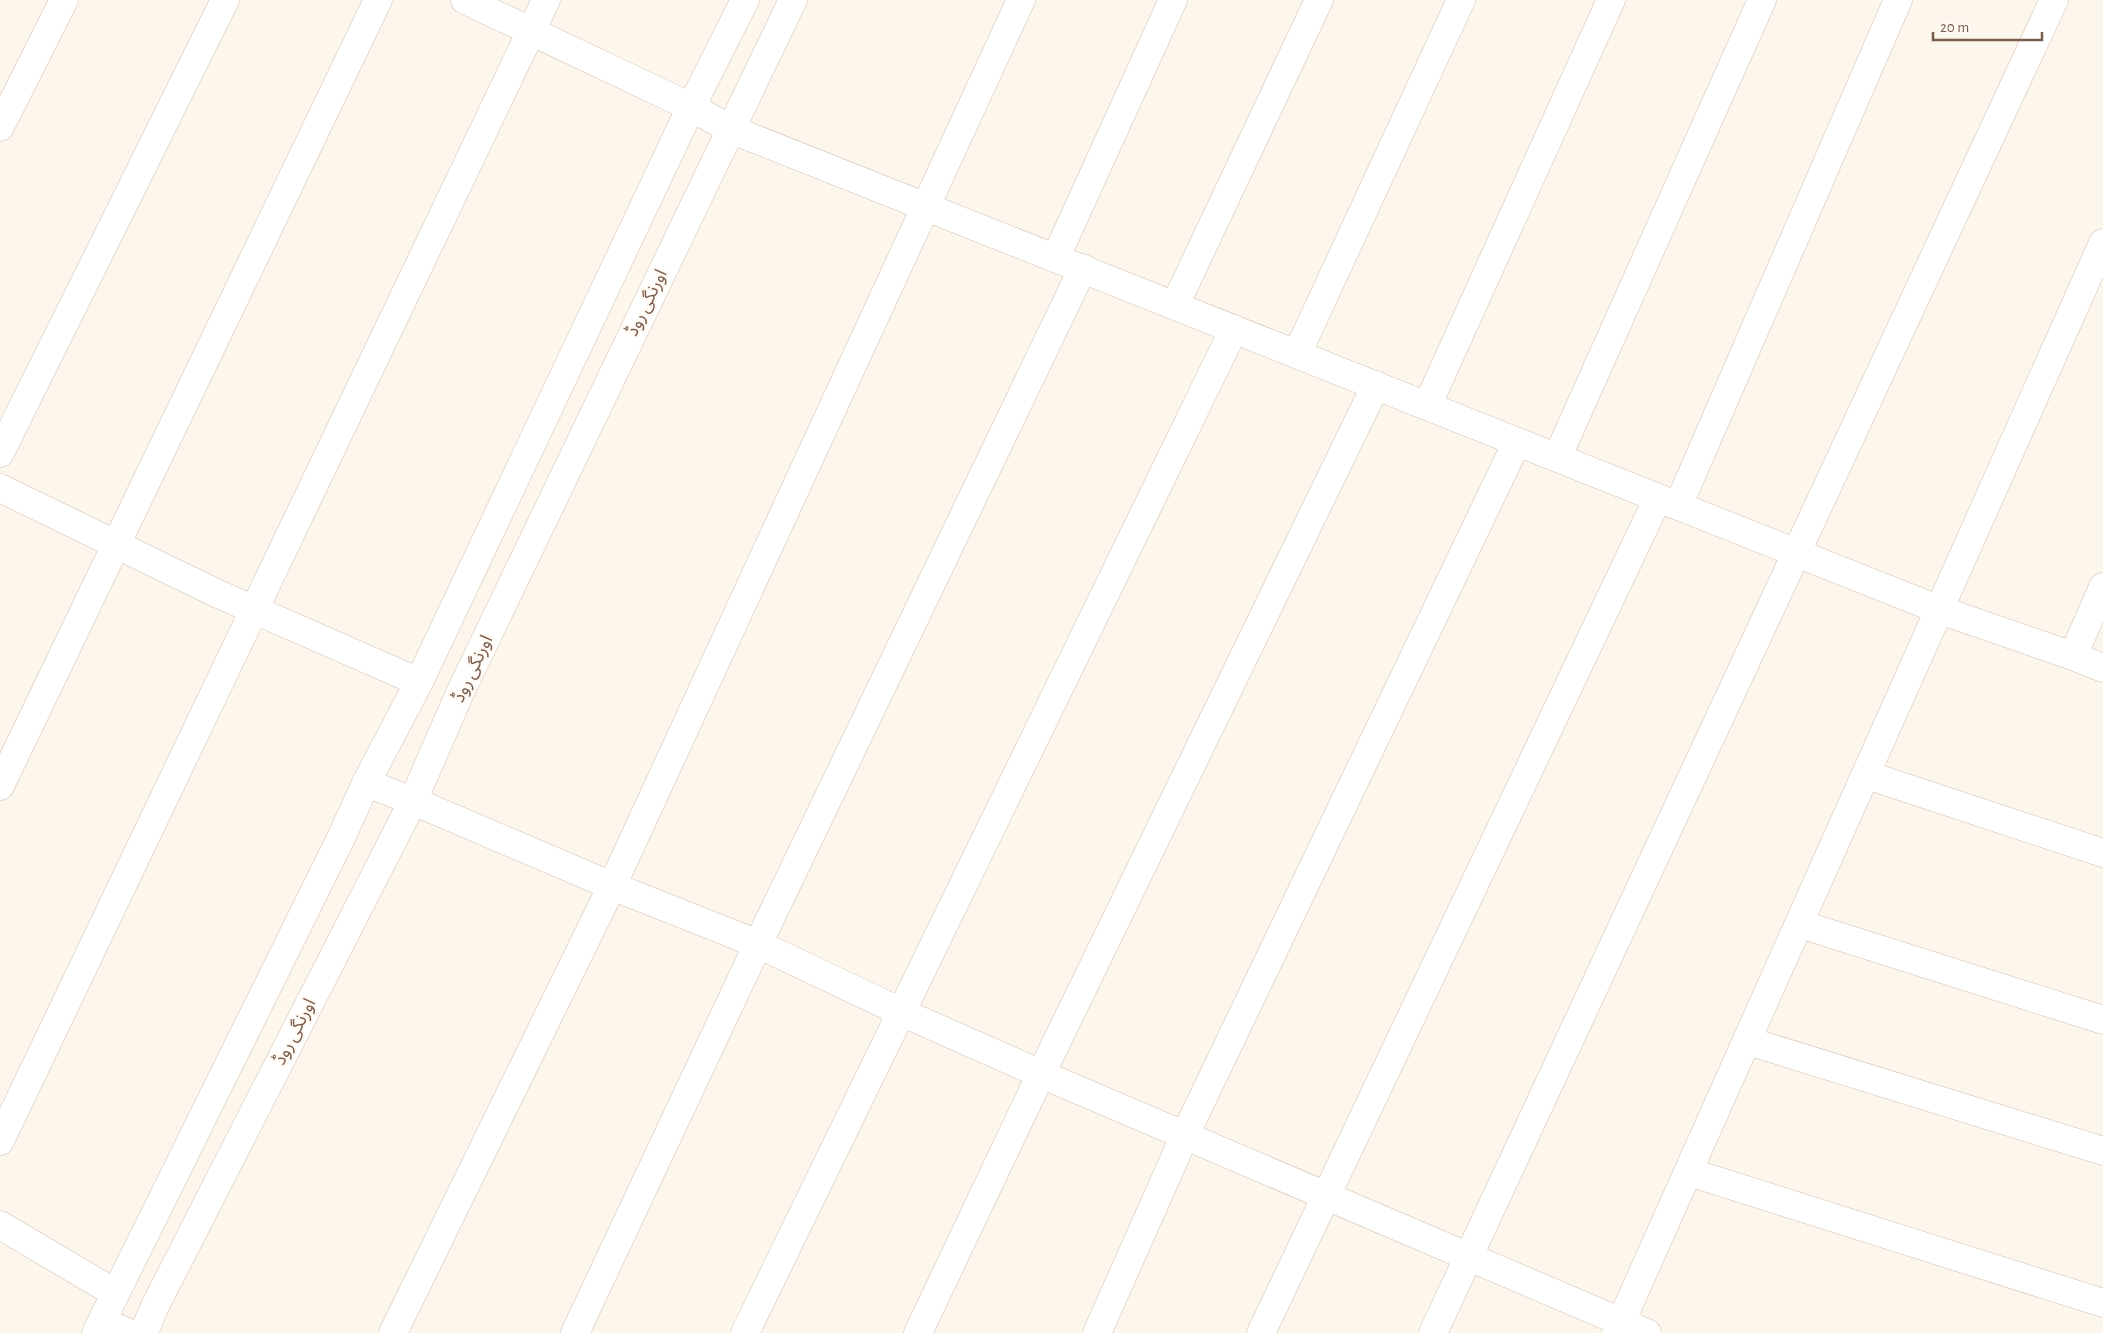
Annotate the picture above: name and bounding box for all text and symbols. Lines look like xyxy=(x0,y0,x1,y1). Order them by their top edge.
scale bar xyxy=(1933,10,2042,42)
text: 20 m xyxy=(1940,20,1969,35)
street label: اورنگی روڈ xyxy=(622,266,672,340)
street label: اورنگی روڈ xyxy=(448,632,497,706)
street label: اورنگی روڈ xyxy=(269,995,320,1069)

